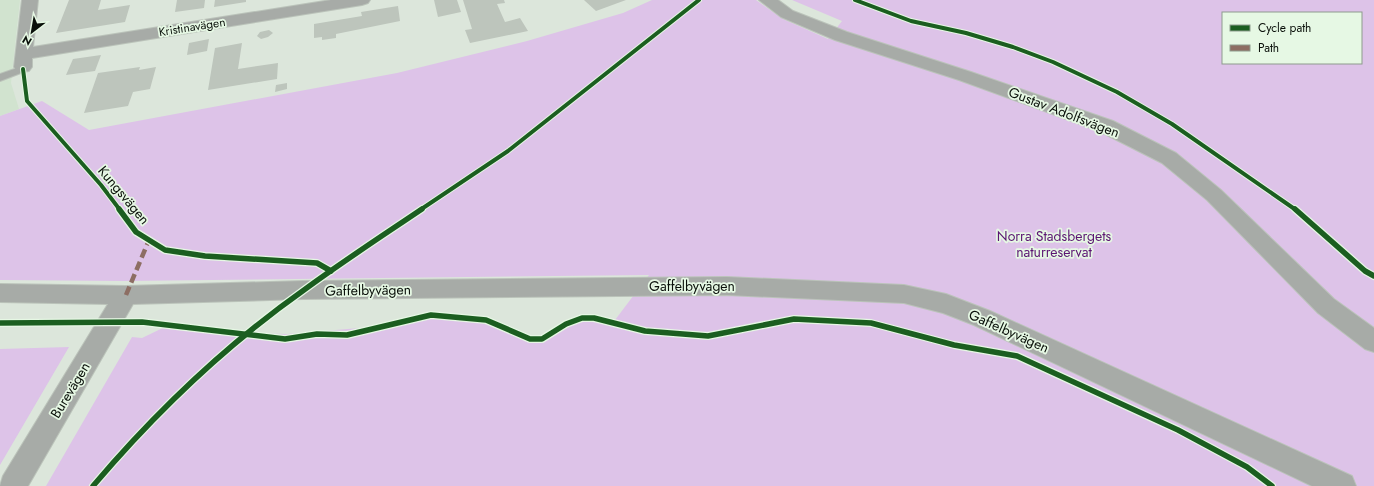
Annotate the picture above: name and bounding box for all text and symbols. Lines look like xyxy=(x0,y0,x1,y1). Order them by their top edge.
north arrow xyxy=(12,12,52,52)
legend xyxy=(1222,12,1362,64)
street label: Kristinavägen xyxy=(157,13,227,41)
text: Cycle path xyxy=(1258,19,1311,37)
text: N xyxy=(19,31,35,50)
text: Path xyxy=(1258,39,1279,57)
street label: Gustav Adolfsvägen xyxy=(1006,82,1122,142)
street label: Kungsvägen xyxy=(93,161,155,229)
park label: Norra Stadsbergets naturreservat xyxy=(997,226,1112,262)
street label: Gaffelbyvägen xyxy=(649,276,735,296)
street label: Gaffelbyvägen xyxy=(325,279,411,301)
street label: Gaffelbyvägen xyxy=(966,304,1052,358)
street label: Burevägen xyxy=(45,358,95,422)

